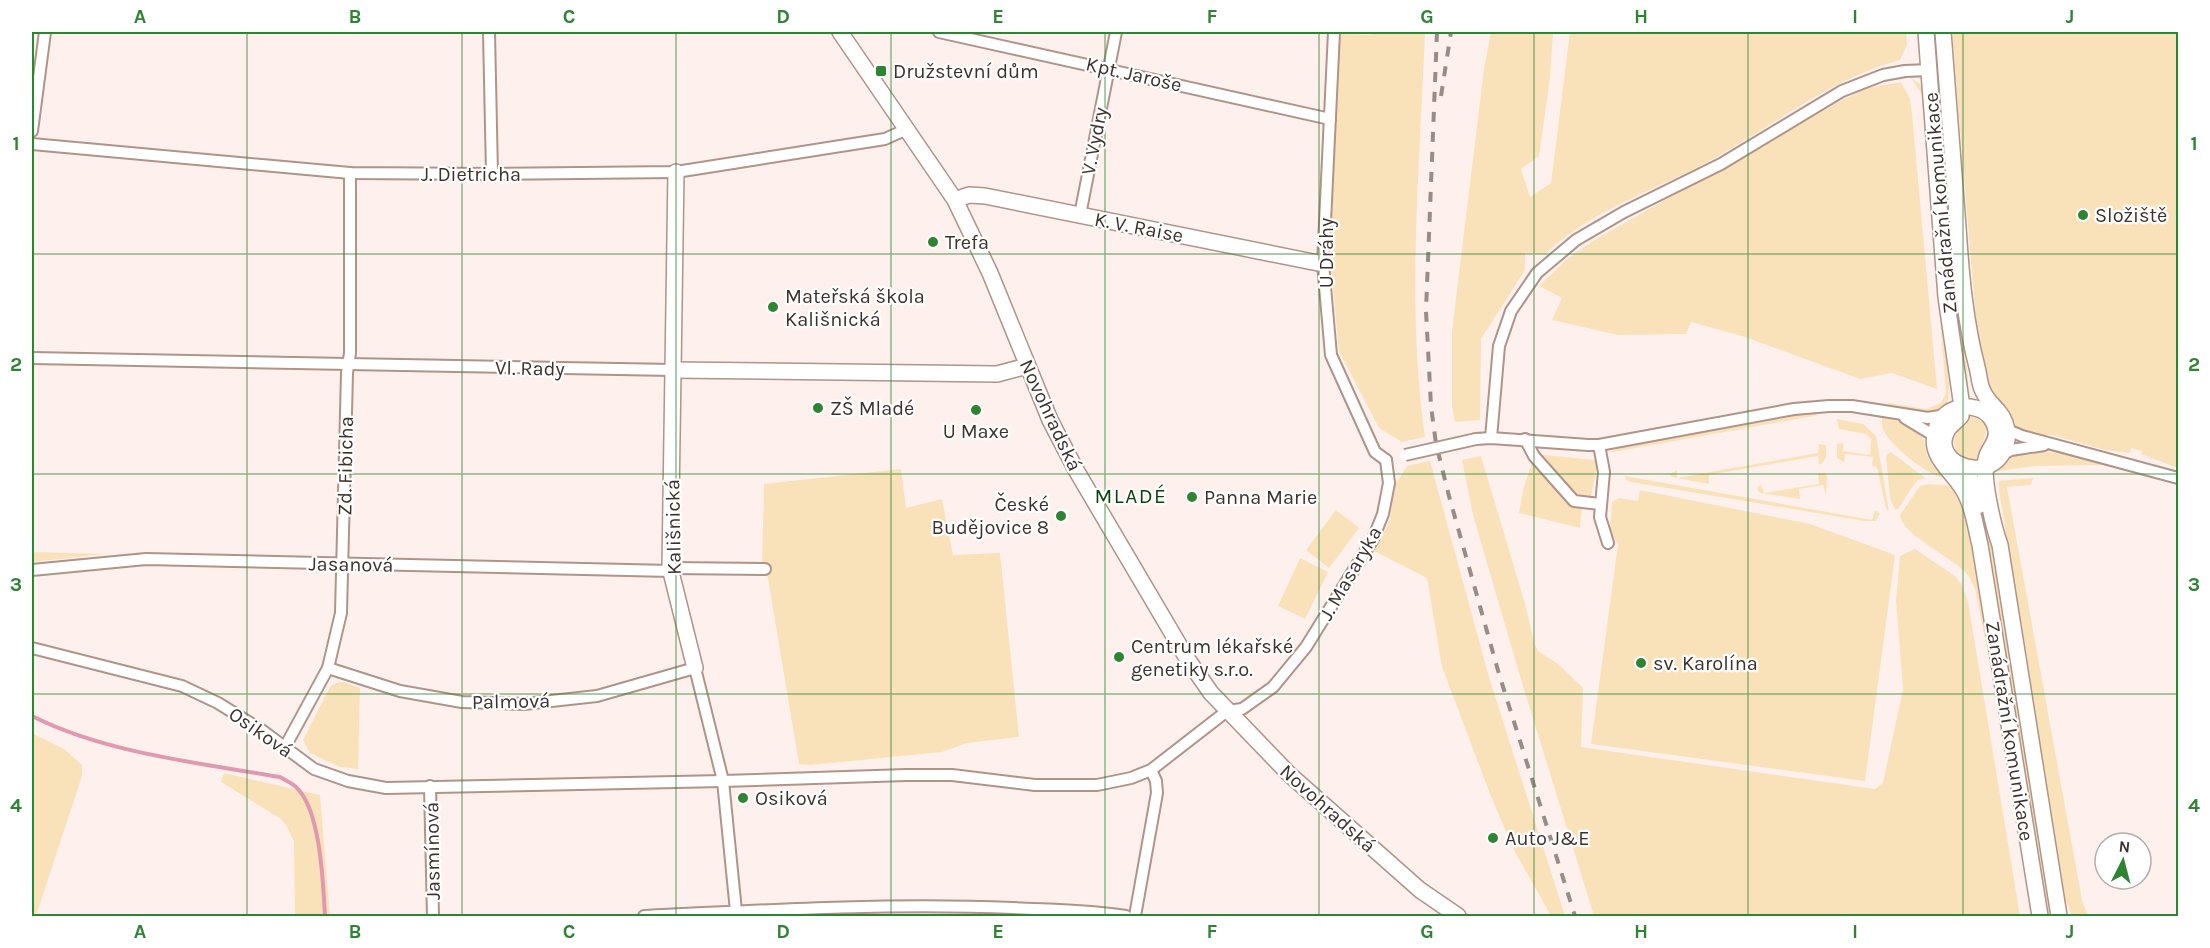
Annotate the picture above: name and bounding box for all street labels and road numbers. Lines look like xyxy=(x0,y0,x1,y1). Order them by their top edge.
street label: Kpt. Jaroše xyxy=(1084,52,1184,97)
street label: Zanádražní komunikace xyxy=(1919,91,1962,315)
street label: V. Vydry xyxy=(1077,105,1112,177)
street label: J. Dietricha xyxy=(421,163,521,186)
street label: K. V. Raise xyxy=(1093,208,1185,247)
street label: U Dráhy xyxy=(1315,218,1338,288)
street label: Vl. Rady xyxy=(495,356,565,381)
street label: Novohradská xyxy=(1015,356,1086,475)
street label: Zd. Fibicha xyxy=(333,416,358,516)
street label: Kališnická xyxy=(661,479,686,575)
street label: J. Masaryka xyxy=(1314,522,1387,624)
street label: Jasanová xyxy=(308,552,394,577)
street label: Zanádražní komunikace xyxy=(1981,620,2038,843)
street label: Palmová xyxy=(472,689,550,714)
street label: Osiková xyxy=(224,702,297,763)
street label: Novohradská xyxy=(1275,759,1380,857)
street label: Jasmínová xyxy=(420,802,445,900)

